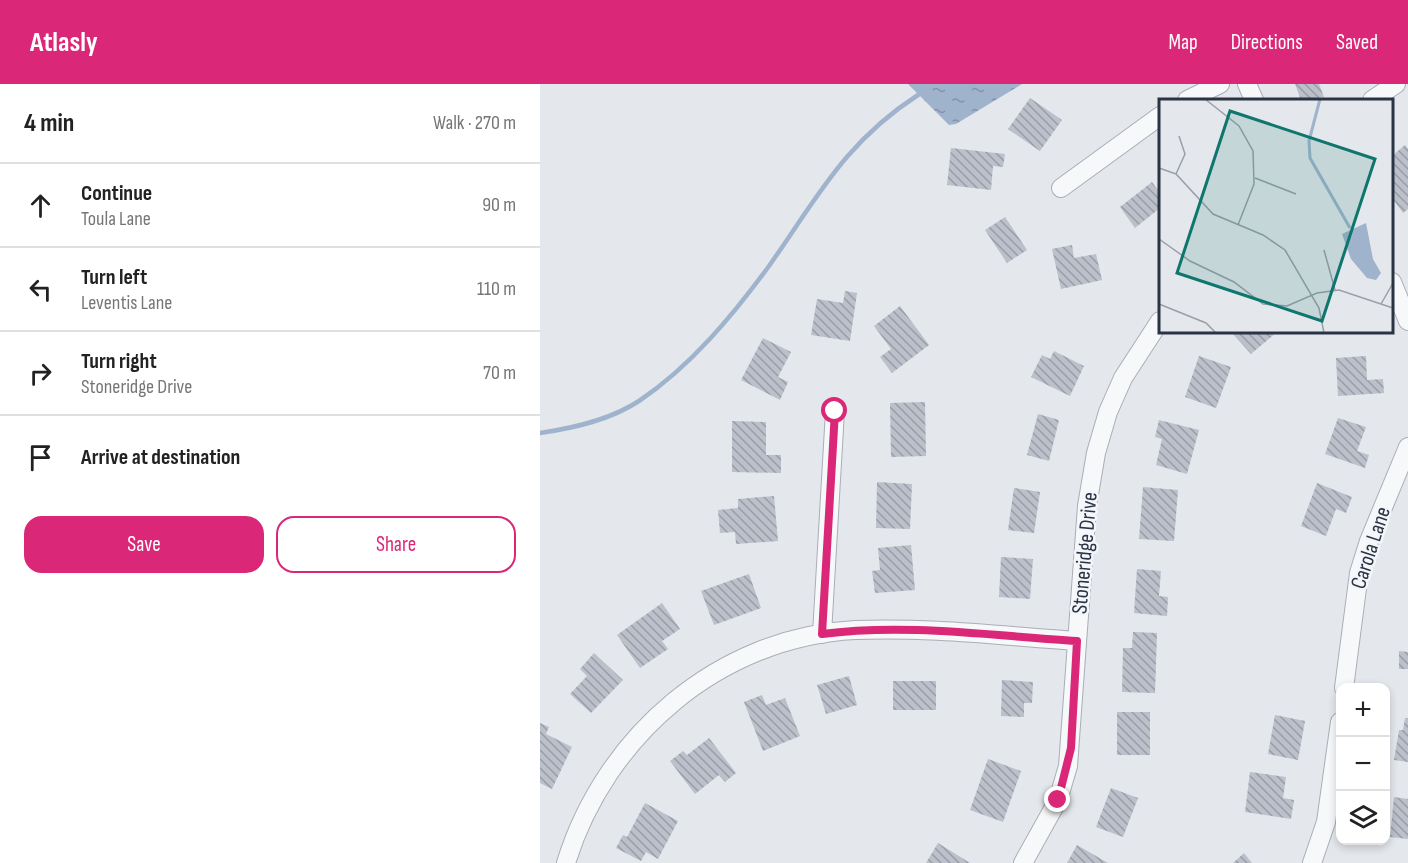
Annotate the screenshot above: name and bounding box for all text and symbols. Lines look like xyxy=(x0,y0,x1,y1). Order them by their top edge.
text: Atlasly xyxy=(30,26,98,59)
text: Map xyxy=(1168,30,1198,55)
text: Directions xyxy=(1231,30,1303,55)
text: Saved xyxy=(1336,30,1378,55)
inset map xyxy=(1159,99,1393,333)
text: 4 min xyxy=(24,108,74,139)
text: Walk · 270 m xyxy=(433,111,516,135)
text: Continue xyxy=(81,180,152,207)
icon: ahead xyxy=(24,189,57,222)
text: 90 m xyxy=(482,193,516,217)
text: Toula Lane xyxy=(81,207,151,231)
text: Turn left xyxy=(81,264,147,291)
icon: left xyxy=(24,273,57,306)
text: 110 m xyxy=(477,277,516,301)
text: Leventis Lane xyxy=(81,291,172,315)
text: Turn right xyxy=(81,348,157,375)
icon: right xyxy=(24,357,57,390)
text: 70 m xyxy=(483,361,516,385)
text: Stoneridge Drive xyxy=(81,375,192,399)
route start xyxy=(821,397,847,423)
icon: arrive xyxy=(24,441,57,474)
text: Arrive at destination xyxy=(81,444,240,471)
street label: Stoneridge Drive xyxy=(1066,491,1104,615)
street label: Carola Lane xyxy=(1345,504,1397,592)
button: Save xyxy=(24,516,264,573)
button: Share xyxy=(276,516,516,573)
map controls xyxy=(1336,683,1390,845)
button: + xyxy=(1336,683,1390,737)
button: − xyxy=(1336,737,1390,791)
route end xyxy=(1044,786,1070,812)
button: layers xyxy=(1336,791,1390,845)

